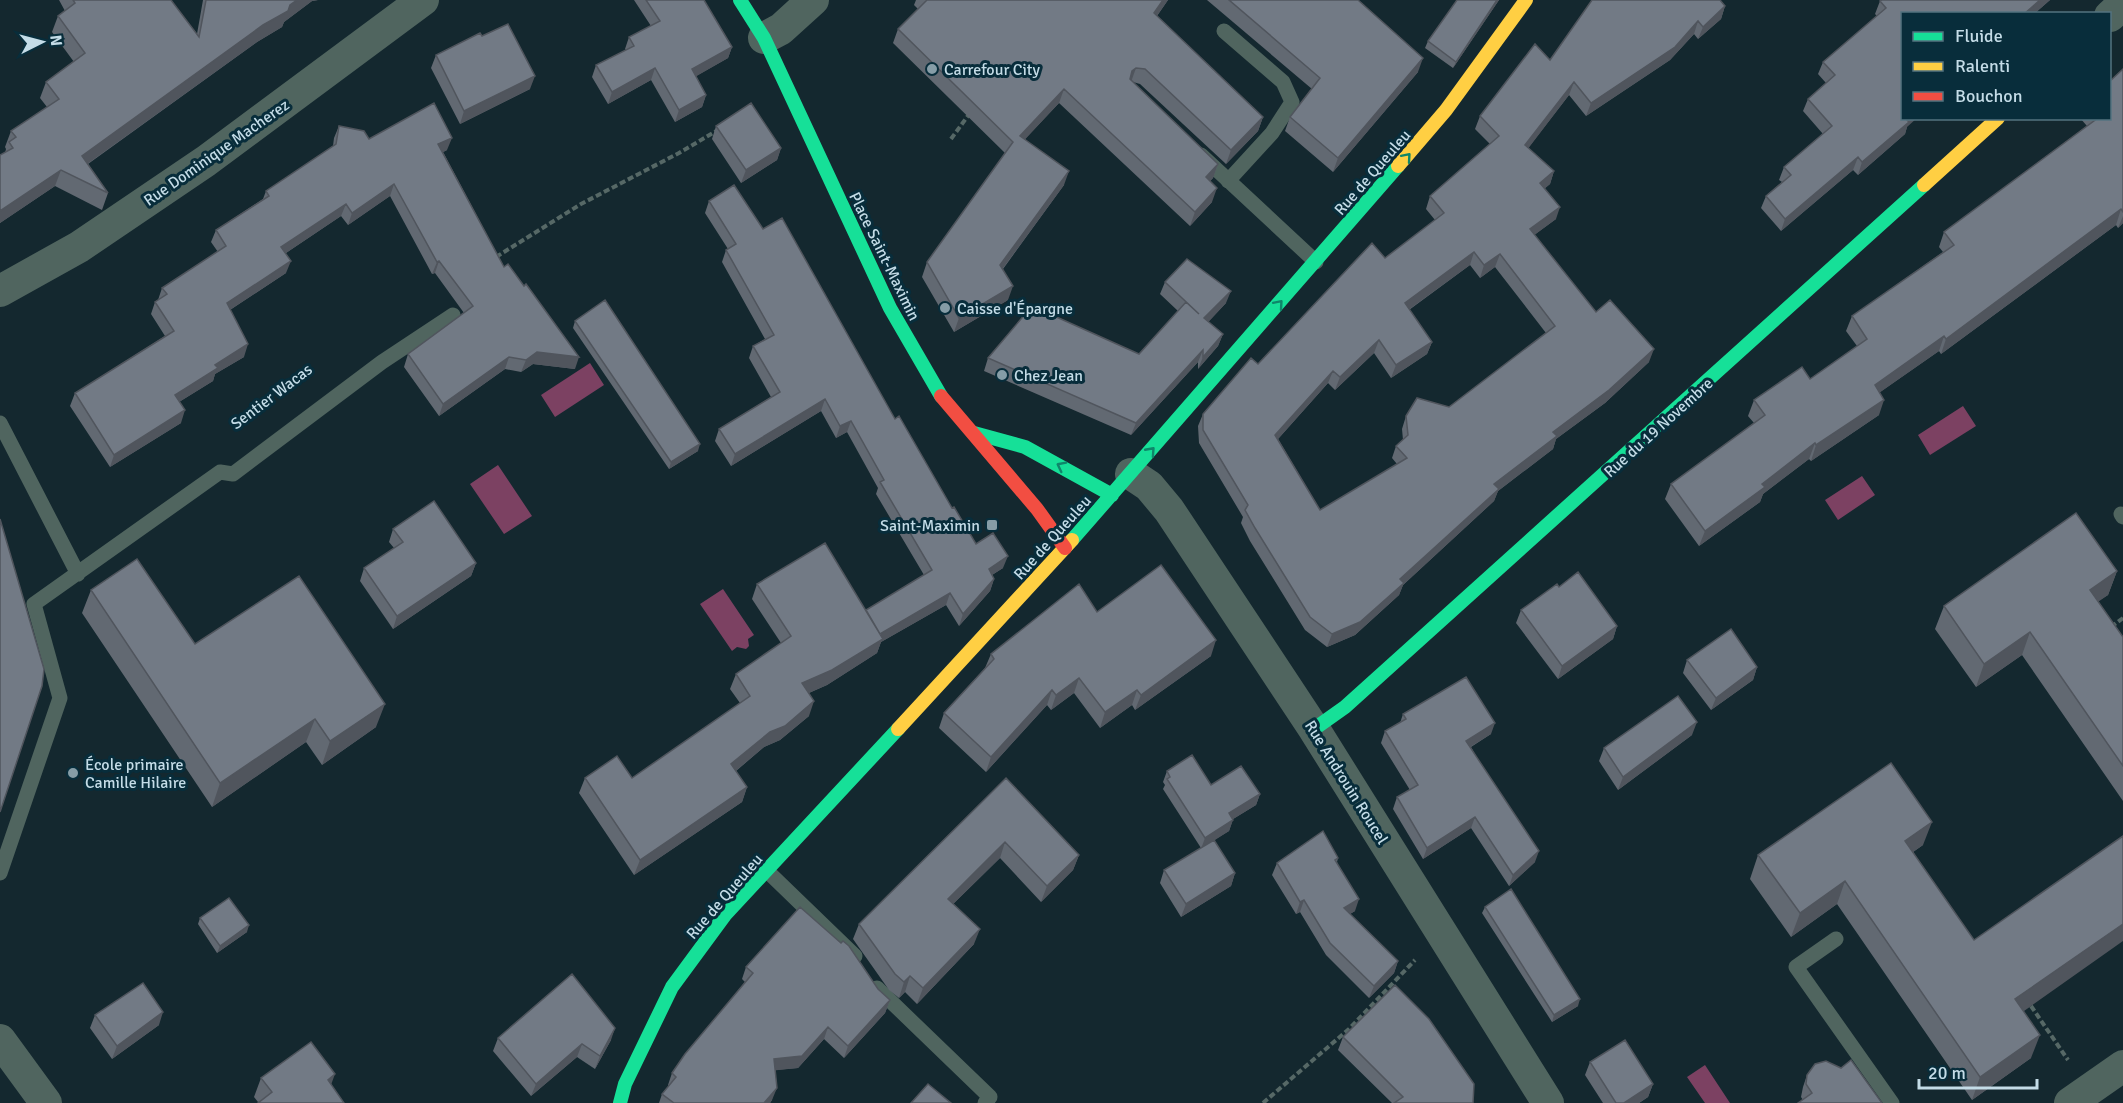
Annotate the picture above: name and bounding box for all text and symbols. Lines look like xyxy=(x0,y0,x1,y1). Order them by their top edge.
north arrow xyxy=(12,12,72,72)
legend xyxy=(1901,12,2111,120)
text: Fluide xyxy=(1955,25,2003,47)
text: N xyxy=(45,34,66,47)
text: Ralenti xyxy=(1955,55,2010,77)
place label: Carrefour City xyxy=(944,60,1040,80)
marker: Carrefour City xyxy=(925,62,939,76)
text: Bouchon xyxy=(1955,85,2023,107)
street label: Rue Dominique Macherez xyxy=(140,95,293,211)
street label: Rue de Queuleu xyxy=(1330,126,1415,219)
one-way arrow xyxy=(1399,153,1410,164)
street label: Place Saint-Maximin xyxy=(844,189,924,324)
place label: Caisse d'Épargne xyxy=(957,299,1073,319)
marker: Caisse d'Épargne xyxy=(938,301,952,315)
one-way arrow xyxy=(1272,301,1283,311)
street label: Sentier Wacas xyxy=(227,360,316,434)
place label: Chez Jean xyxy=(1014,366,1083,386)
marker: Chez Jean xyxy=(995,368,1009,382)
street label: Rue du 19 Novembre xyxy=(1600,373,1717,482)
one-way arrow xyxy=(1144,448,1155,458)
one-way arrow xyxy=(1057,462,1068,473)
street label: Rue de Queuleu xyxy=(1010,491,1096,584)
place label: Saint-Maximin xyxy=(880,516,980,536)
marker: Saint-Maximin xyxy=(985,518,999,532)
street label: Rue Androuin Roucel xyxy=(1300,717,1392,848)
place label: École primaire Camille Hilaire xyxy=(85,755,186,793)
marker: École primaire Camille Hilaire xyxy=(66,766,80,780)
street label: Rue de Queuleu xyxy=(682,850,767,943)
scale bar xyxy=(1919,1052,2038,1090)
text: 20 m xyxy=(1928,1062,1966,1084)

